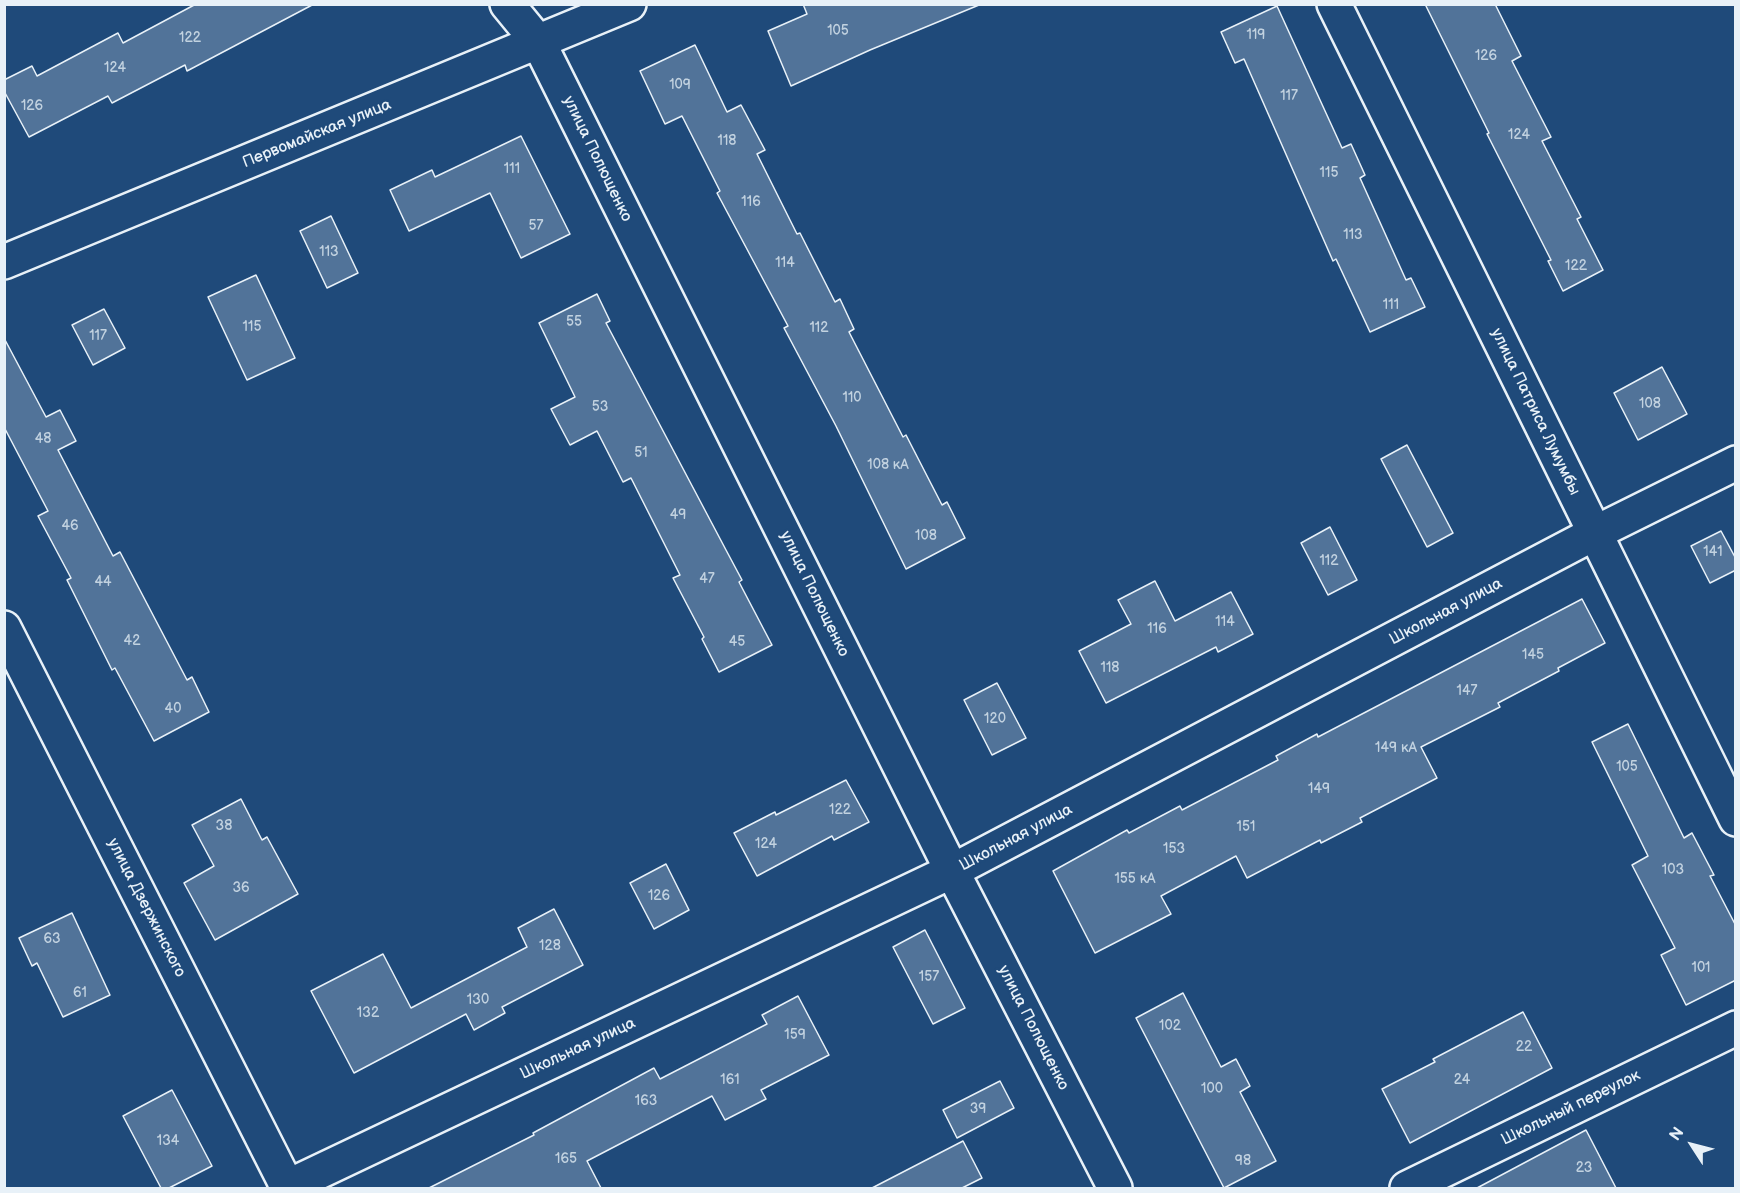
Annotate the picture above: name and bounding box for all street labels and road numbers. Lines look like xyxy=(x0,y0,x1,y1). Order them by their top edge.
street label: улица Полющенко xyxy=(558,93,636,225)
street label: Первомайская улица xyxy=(240,95,394,173)
street label: улица Патриса Лумумбы xyxy=(1486,325,1584,499)
street label: улица Полющенко xyxy=(775,528,853,660)
street label: Школьная улица xyxy=(1386,574,1506,650)
street label: Школьная улица xyxy=(956,800,1076,876)
street label: улица Дзержинского xyxy=(103,835,189,981)
street label: улица Полющенко xyxy=(993,962,1073,1094)
street label: Школьная улица xyxy=(517,1014,639,1084)
street label: Школьный переулок xyxy=(1498,1066,1644,1150)

